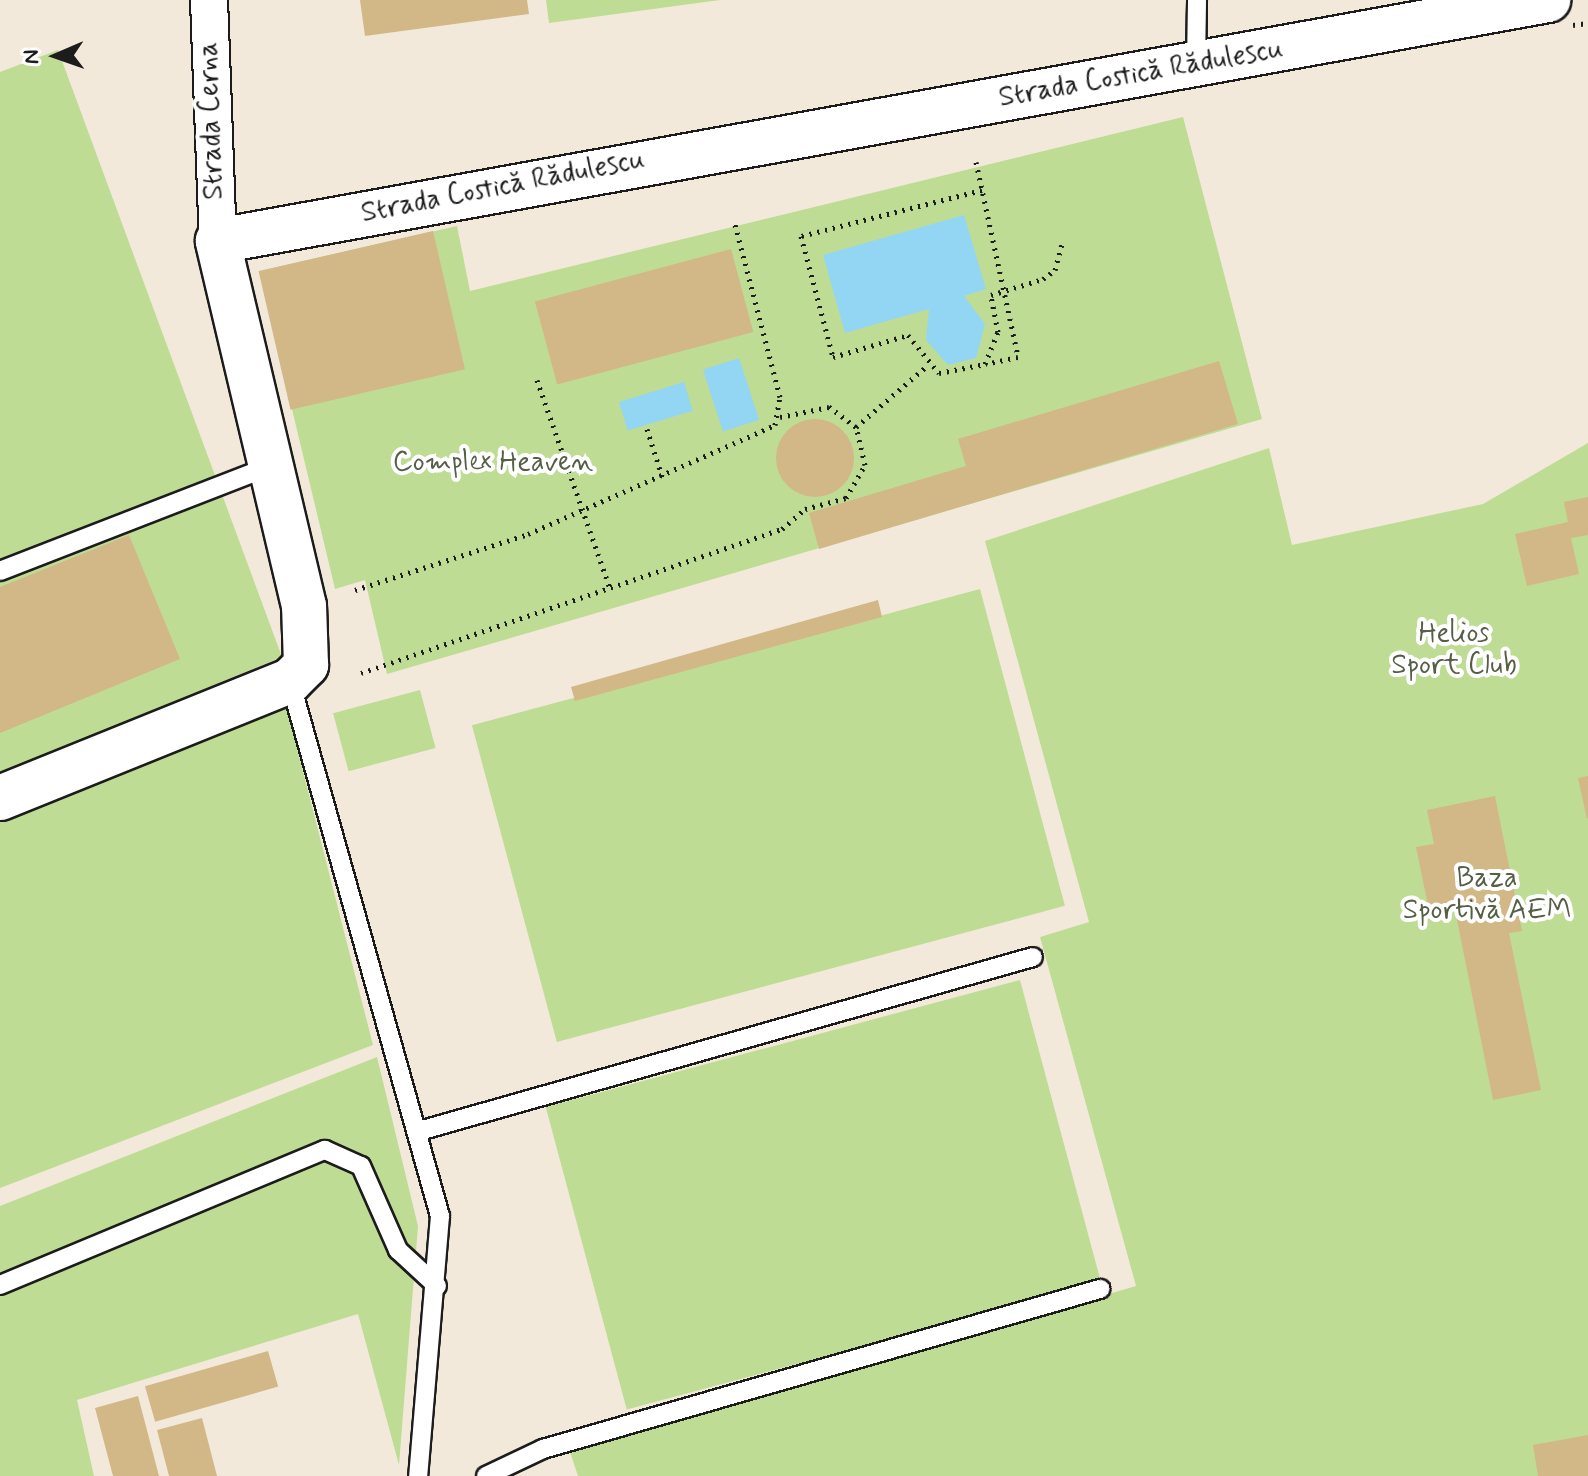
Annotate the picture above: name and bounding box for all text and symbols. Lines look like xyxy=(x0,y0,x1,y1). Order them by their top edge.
north arrow xyxy=(16,16,96,96)
street label: Strada Costică Rădulescu xyxy=(994,32,1288,116)
street label: Strada Cerna xyxy=(192,37,232,205)
text: N xyxy=(18,49,46,65)
street label: Strada Costică Rădulescu xyxy=(356,143,650,231)
park label: Complex Heaven xyxy=(393,446,593,480)
park label: Helios Sport Club xyxy=(1388,617,1520,683)
park label: Baza Sportivă AEM xyxy=(1403,862,1571,928)

